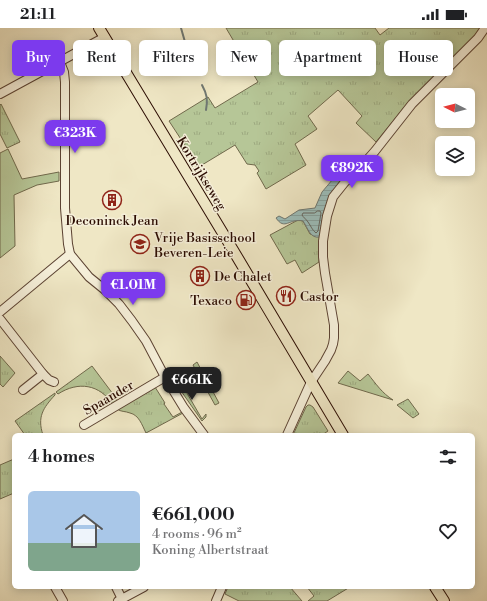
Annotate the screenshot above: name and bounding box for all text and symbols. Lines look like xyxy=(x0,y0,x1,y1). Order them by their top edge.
text: 21:11 xyxy=(20,5,56,24)
chip: Buy xyxy=(12,40,65,76)
chip: Rent xyxy=(73,40,131,76)
chip: Filters xyxy=(139,40,208,76)
chip: New xyxy=(216,40,271,76)
chip: Apartment xyxy=(279,40,376,76)
chip: House xyxy=(384,40,453,76)
north arrow xyxy=(435,88,475,128)
map controls xyxy=(435,88,475,176)
pin: €323K xyxy=(47,120,103,154)
text: €323K xyxy=(54,125,96,141)
street label: Kortrijkseweg xyxy=(173,134,230,214)
button: layers xyxy=(435,136,475,176)
pin: €892K xyxy=(324,155,380,189)
text: €892K xyxy=(330,160,374,176)
building icon: Deconinck Jean xyxy=(101,189,123,211)
place label: Deconinck Jean xyxy=(66,213,159,229)
place label: Vrije Basisschool Beveren-Leie xyxy=(153,230,256,261)
school or university icon: Vrije Basisschool Beveren-Leie xyxy=(129,233,151,255)
building icon: De Chalet xyxy=(189,265,211,287)
place label: De Chalet xyxy=(214,269,272,285)
pin: €1.01M xyxy=(100,272,166,306)
text: €1.01M xyxy=(110,277,156,293)
restaurant icon: Castor xyxy=(275,285,297,307)
fuel station icon: Texaco xyxy=(235,289,257,311)
place label: Castor xyxy=(300,289,339,305)
place label: Texaco xyxy=(190,293,232,309)
pin: €661K xyxy=(164,367,220,401)
text: €661K xyxy=(171,372,213,388)
street label: Spaander xyxy=(80,377,137,419)
text: 4 homes xyxy=(28,446,95,468)
icon: filters xyxy=(437,446,459,468)
text: €661,000 xyxy=(152,504,235,526)
icon: home xyxy=(60,507,108,555)
icon: heart xyxy=(437,520,459,542)
text: 4 rooms · 96 m² xyxy=(152,526,241,542)
text: Koning Albertstraat xyxy=(152,542,269,558)

